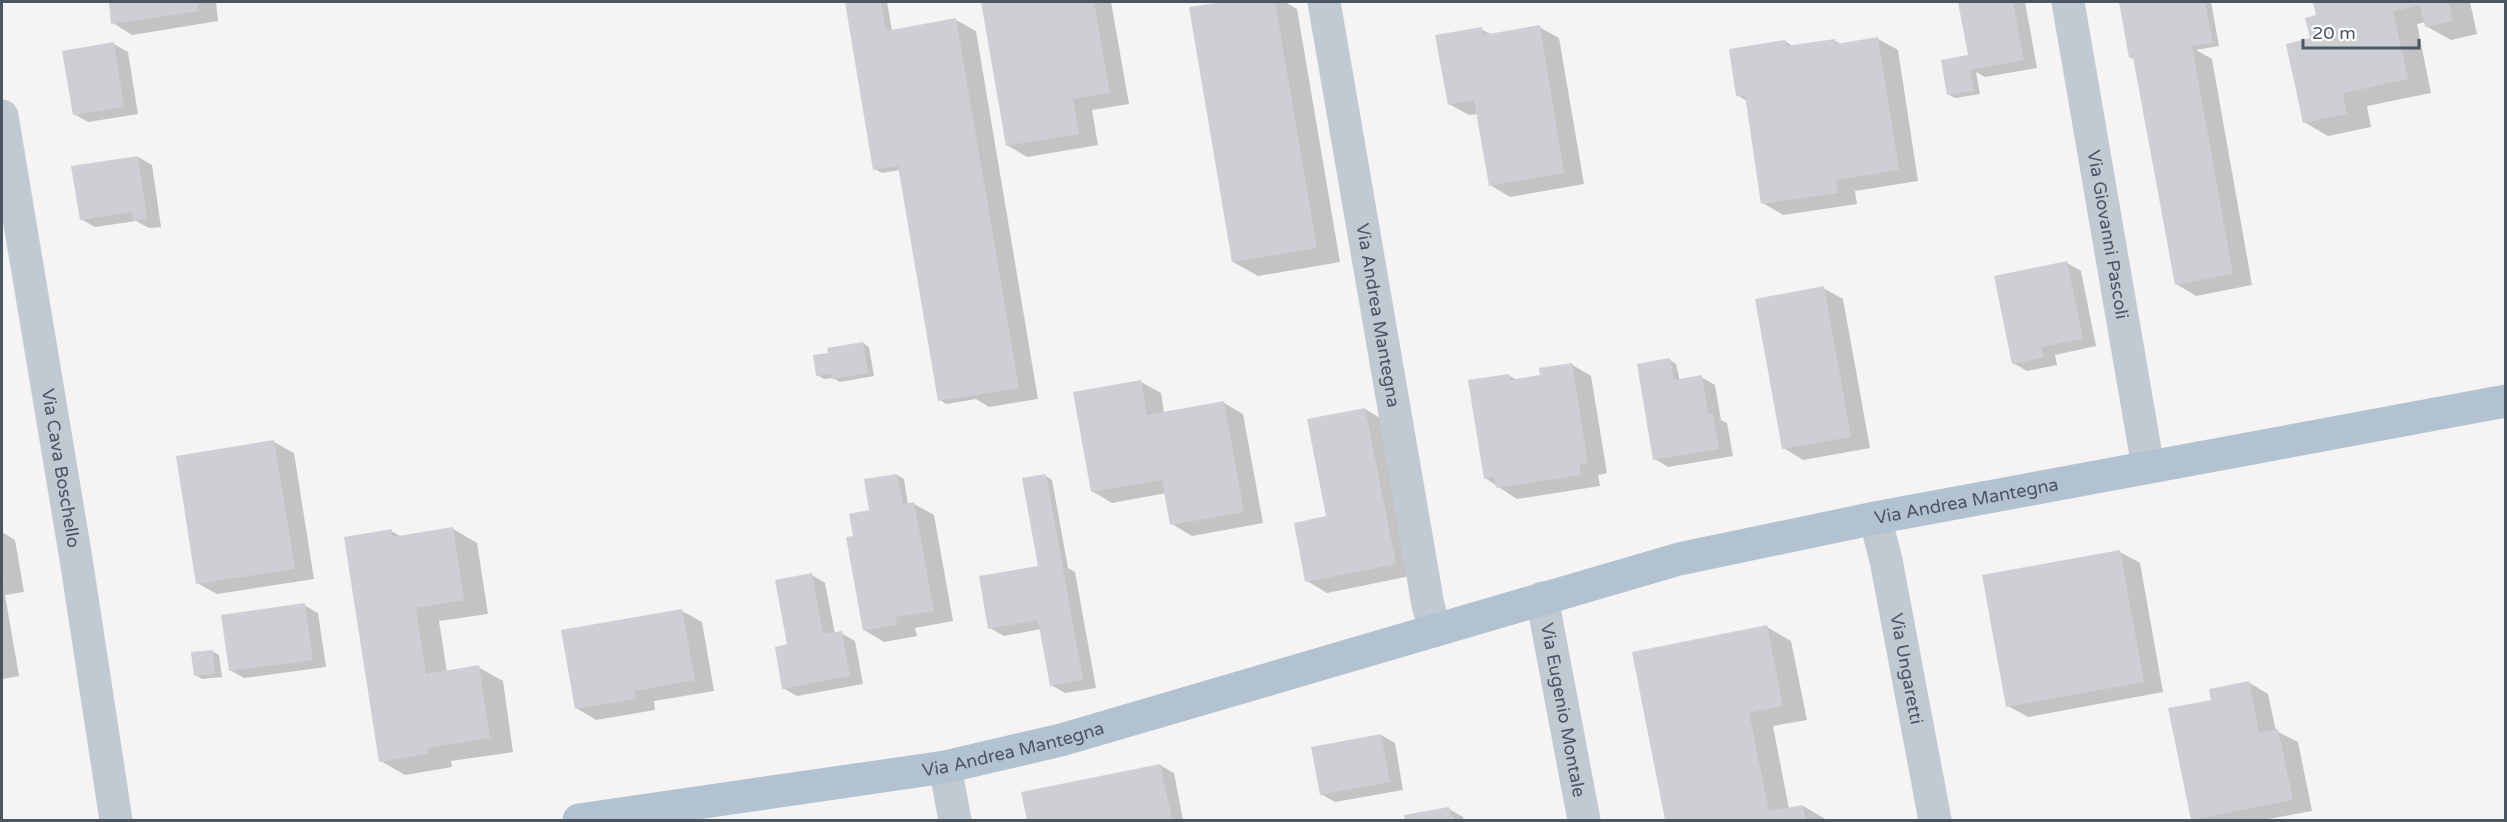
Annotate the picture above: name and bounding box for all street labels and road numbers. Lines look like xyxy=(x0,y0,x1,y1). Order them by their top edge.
street label: Via Giovanni Pascoli xyxy=(2083,148,2133,321)
street label: Via Andrea Mantegna xyxy=(1351,222,1405,409)
street label: Via Cava Boschello xyxy=(37,387,85,549)
street label: Via Andrea Mantegna xyxy=(1873,473,2060,529)
street label: Via Ungaretti xyxy=(1885,611,1928,726)
street label: Via Eugenio Montale xyxy=(1536,621,1590,799)
street label: Via Andrea Mantegna xyxy=(921,717,1107,781)

